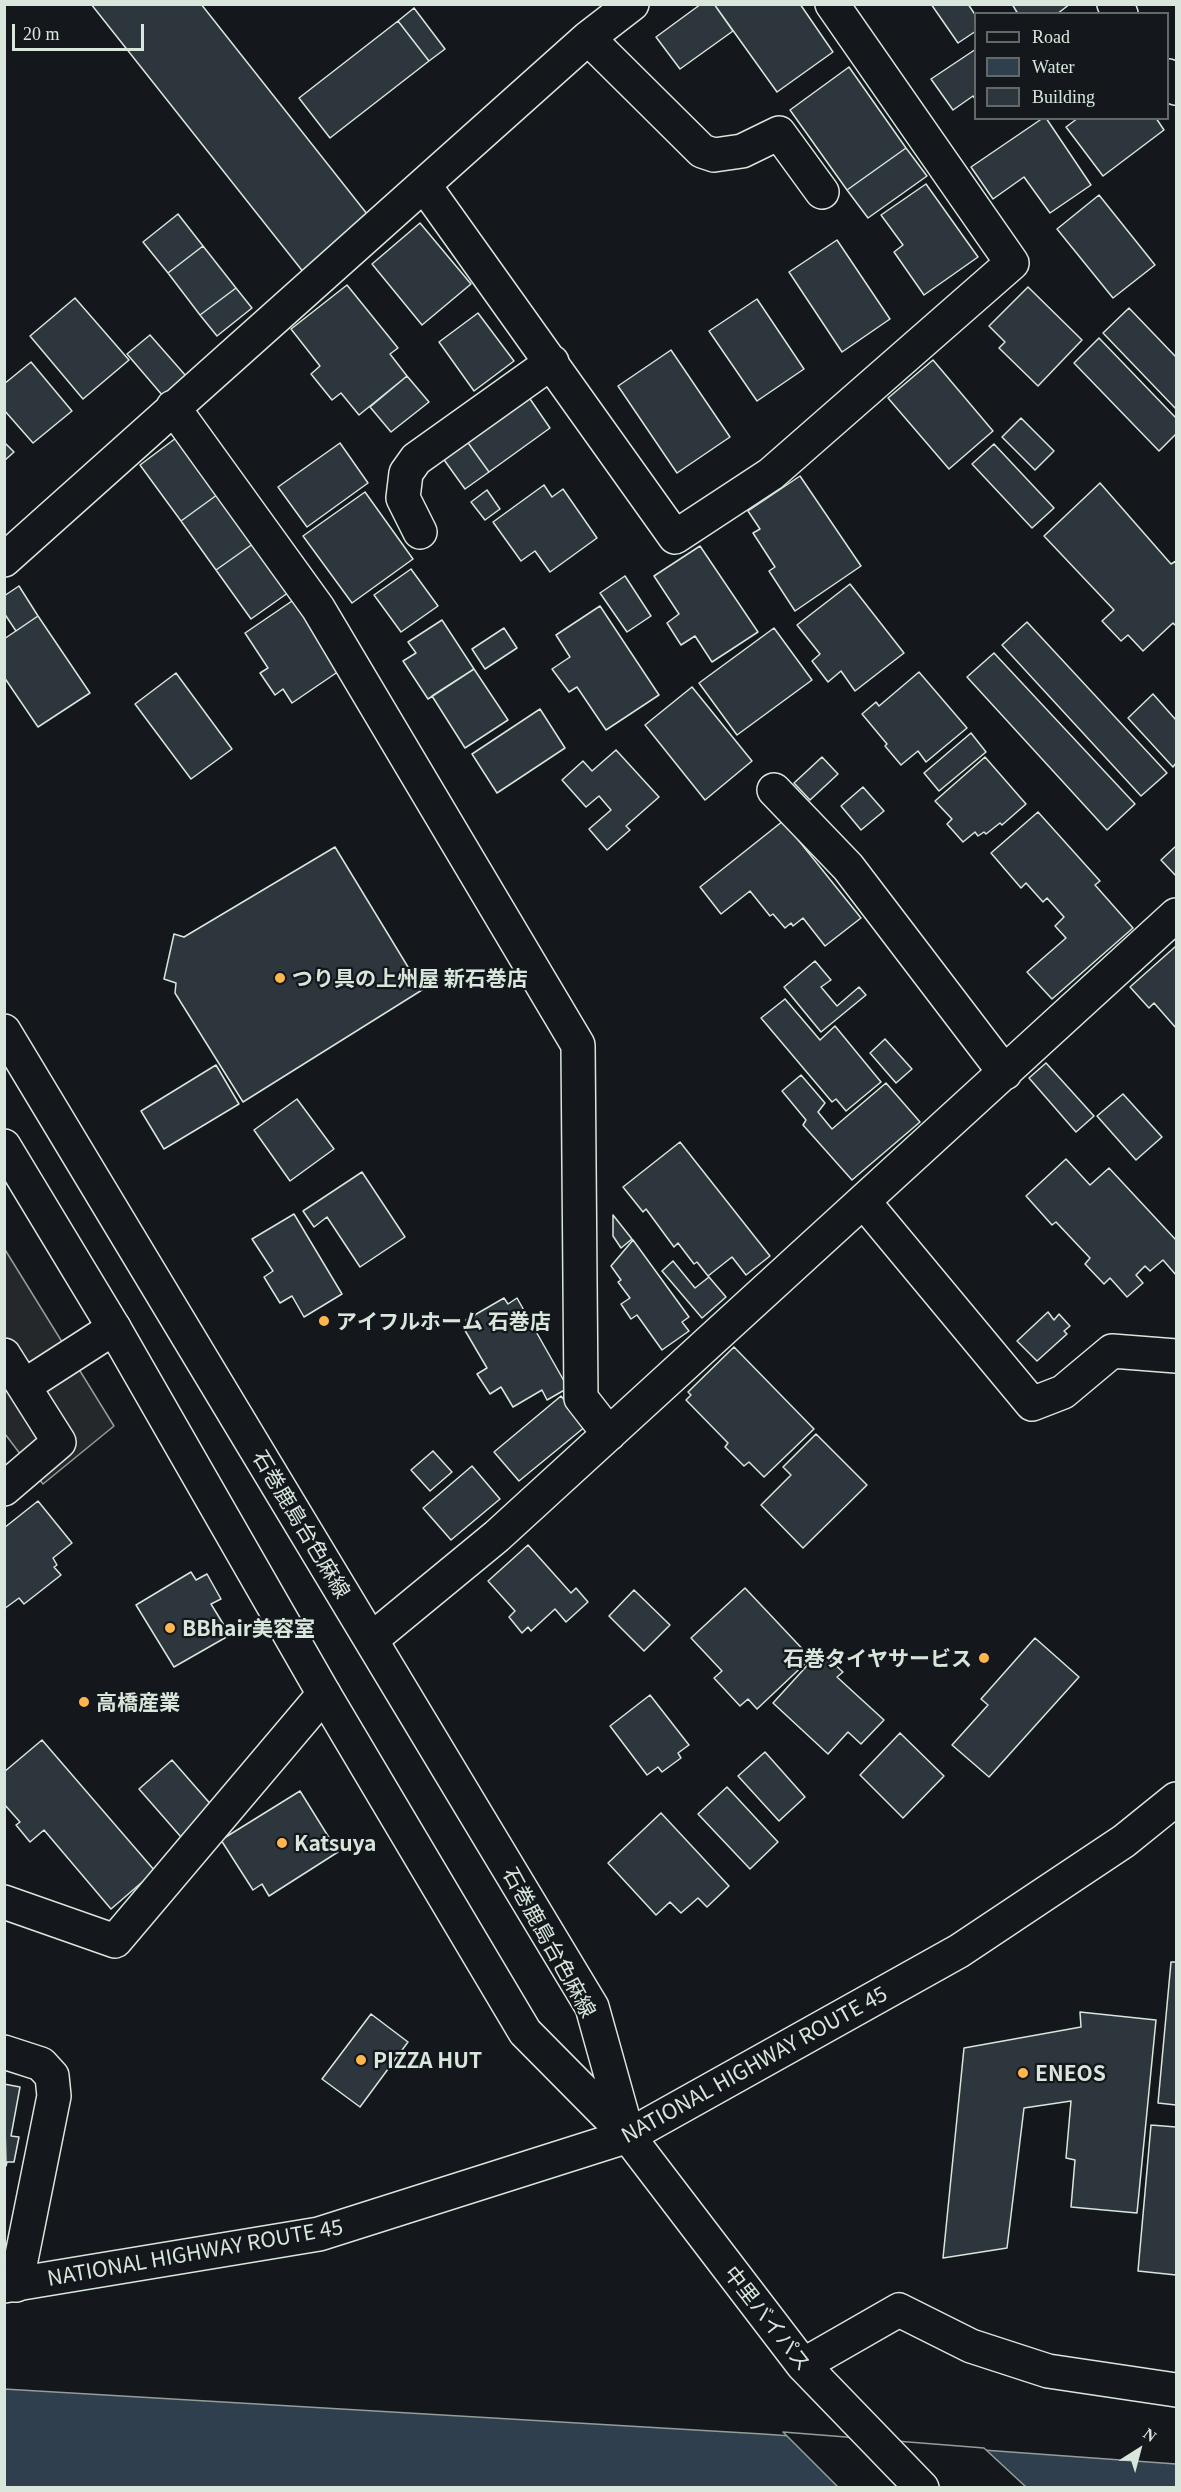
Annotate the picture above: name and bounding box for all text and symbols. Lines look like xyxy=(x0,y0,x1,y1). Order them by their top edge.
scale bar xyxy=(15,12,147,50)
legend xyxy=(974,12,1169,120)
text: 20 m xyxy=(23,24,60,44)
text: Road xyxy=(1032,27,1070,47)
text: Water xyxy=(1032,57,1075,77)
text: Building xyxy=(1032,87,1095,107)
place label: つり具の上州屋 新石巻店 xyxy=(292,965,528,991)
marker: つり具の上州屋 新石巻店 xyxy=(273,971,287,985)
place label: アイフルホーム 石巻店 xyxy=(336,1308,551,1334)
marker: アイフルホーム 石巻店 xyxy=(317,1314,331,1328)
street label: 石巻鹿島台色麻線 xyxy=(248,1446,356,1602)
place label: BBhair美容室 xyxy=(182,1615,315,1641)
marker: BBhair美容室 xyxy=(163,1621,177,1635)
place label: 石巻タイヤサービス xyxy=(783,1645,972,1671)
marker: 石巻タイヤサービス xyxy=(977,1651,991,1665)
place label: 高橋産業 xyxy=(96,1689,180,1715)
marker: 高橋産業 xyxy=(77,1695,91,1709)
place label: Katsuya xyxy=(294,1830,376,1856)
marker: Katsuya xyxy=(275,1836,289,1850)
street label: 石巻鹿島台色麻線 xyxy=(498,1862,602,2022)
street label: NATIONAL HIGHWAY ROUTE 45 xyxy=(617,1980,891,2148)
place label: PIZZA HUT xyxy=(373,2047,482,2073)
marker: PIZZA HUT xyxy=(354,2053,368,2067)
place label: ENEOS xyxy=(1035,2060,1106,2086)
marker: ENEOS xyxy=(1016,2066,1030,2080)
street label: NATIONAL HIGHWAY ROUTE 45 xyxy=(45,2214,345,2290)
street label: 中里バイパス xyxy=(719,2261,817,2375)
north arrow xyxy=(1109,2420,1169,2480)
text: N xyxy=(1140,2425,1160,2445)

